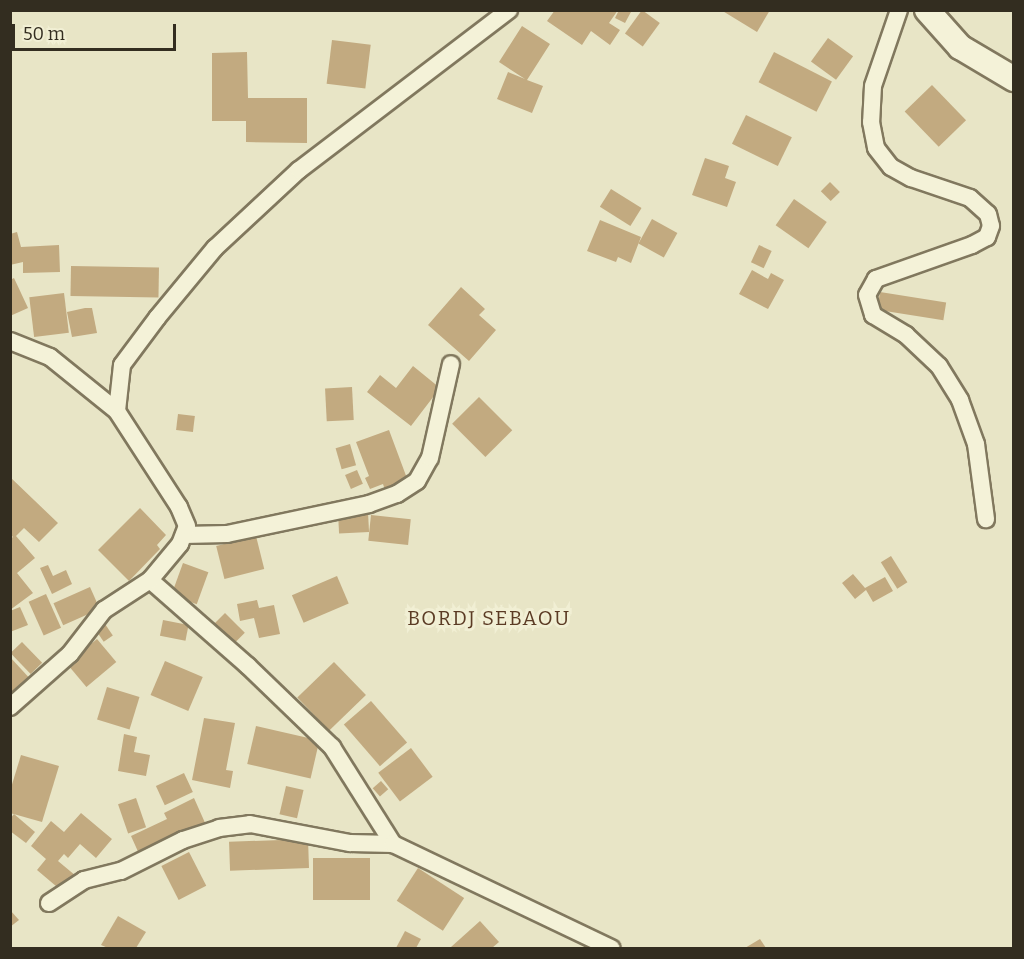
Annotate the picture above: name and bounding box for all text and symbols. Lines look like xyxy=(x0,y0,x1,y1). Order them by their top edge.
scale bar xyxy=(15,12,178,50)
text: 50 m xyxy=(23,23,65,45)
district label: BORDJ SEBAOU xyxy=(407,606,571,630)

